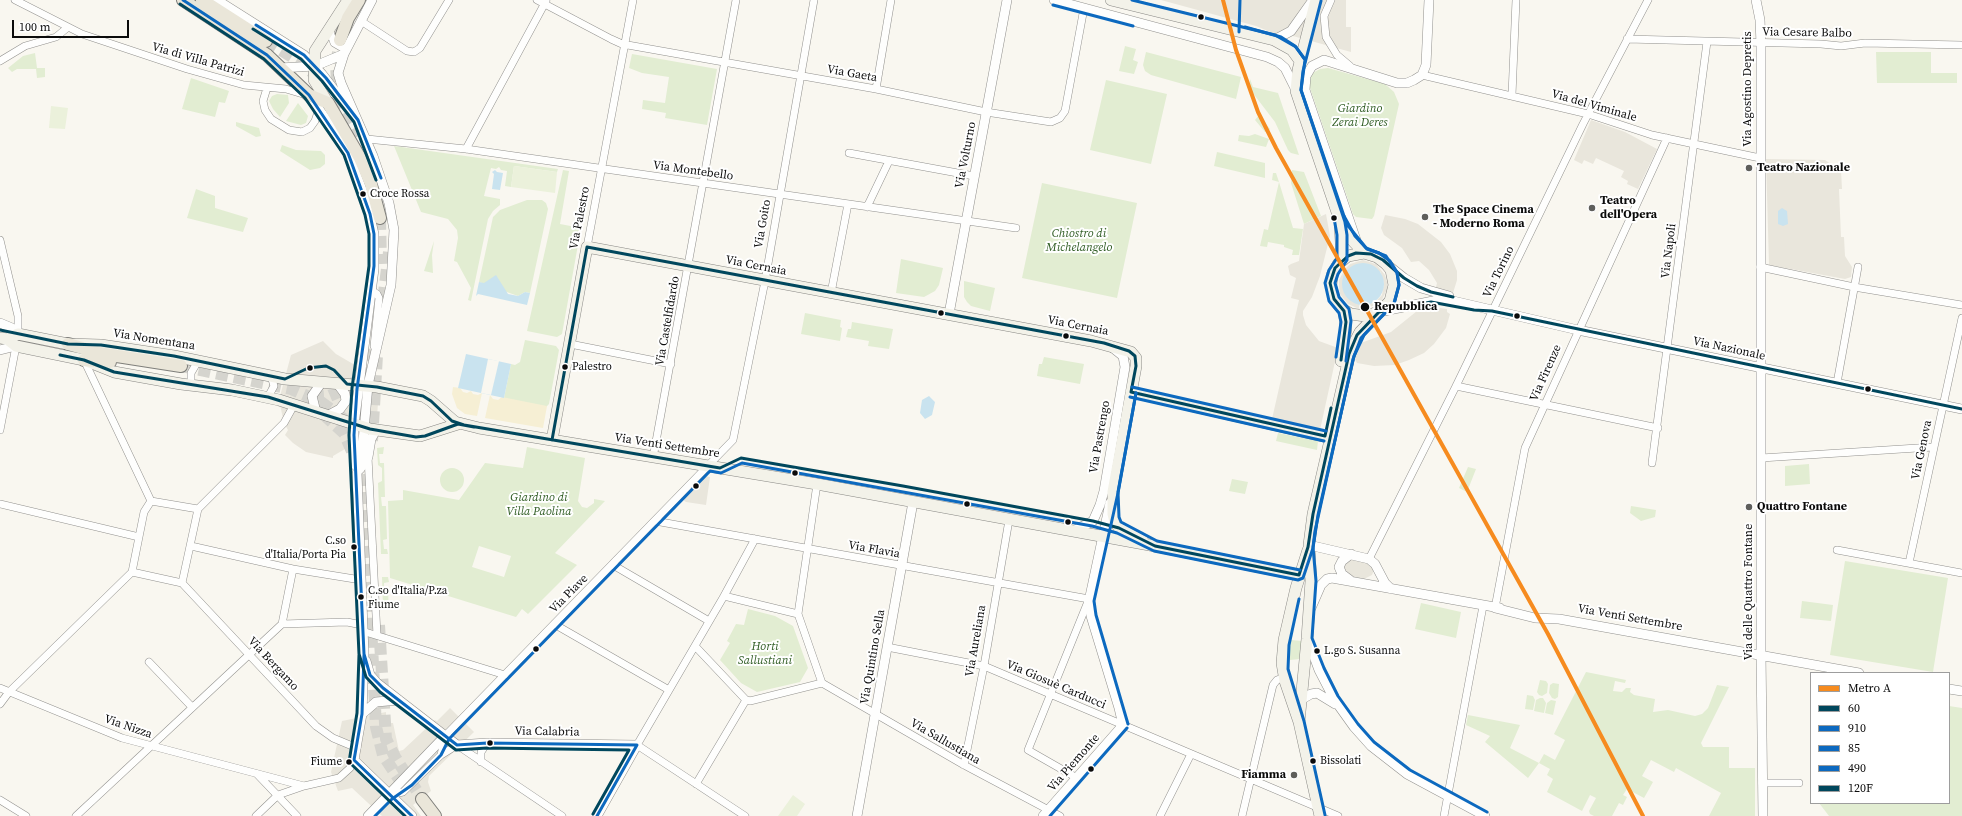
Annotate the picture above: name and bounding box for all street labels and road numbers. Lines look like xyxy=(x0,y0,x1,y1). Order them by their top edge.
street label: Via Cesare Balbo xyxy=(1762,25,1852,41)
street label: Via Agostino Depretis xyxy=(1741,31,1755,147)
street label: Via di Villa Patrizi xyxy=(150,40,246,80)
street label: Via Gaeta xyxy=(826,63,878,85)
street label: Via del Viminale xyxy=(1550,87,1638,125)
street label: Via Volturno xyxy=(953,121,979,189)
street label: Via Montebello xyxy=(652,158,734,184)
street label: Via Palestro xyxy=(567,185,593,251)
street label: Via Goito xyxy=(752,199,774,249)
street label: Via Napoli xyxy=(1658,223,1680,279)
street label: Via Torino xyxy=(1480,244,1518,300)
street label: Via Cernaia xyxy=(724,253,788,279)
street label: Via Castelfidardo xyxy=(653,275,683,367)
street label: Via Cernaia xyxy=(1046,313,1110,339)
street label: Via Nomentana xyxy=(112,326,196,354)
street label: Via Nazionale xyxy=(1691,334,1767,364)
street label: Via Firenze xyxy=(1527,342,1565,404)
street label: Via Pastrengo xyxy=(1087,400,1113,474)
street label: Via Genova xyxy=(1909,419,1935,481)
street label: Via Venti Settembre xyxy=(613,431,721,461)
street label: Via delle Quattro Fontane xyxy=(1742,524,1756,660)
street label: Via Flavia xyxy=(847,538,901,562)
street label: Via Piave xyxy=(547,572,591,616)
street label: Via Venti Settembre xyxy=(1576,602,1684,634)
street label: Via Aureliana xyxy=(963,604,989,678)
street label: Via Quintino Sella xyxy=(858,609,888,705)
street label: Via Bergamo xyxy=(244,634,302,694)
street label: Via Giosuè Carducci xyxy=(1004,657,1108,713)
street label: Via Nizza xyxy=(102,712,154,742)
street label: Via Sallustiana xyxy=(907,716,983,768)
street label: Via Calabria xyxy=(514,724,580,740)
street label: Via Piemonte xyxy=(1045,731,1103,795)

